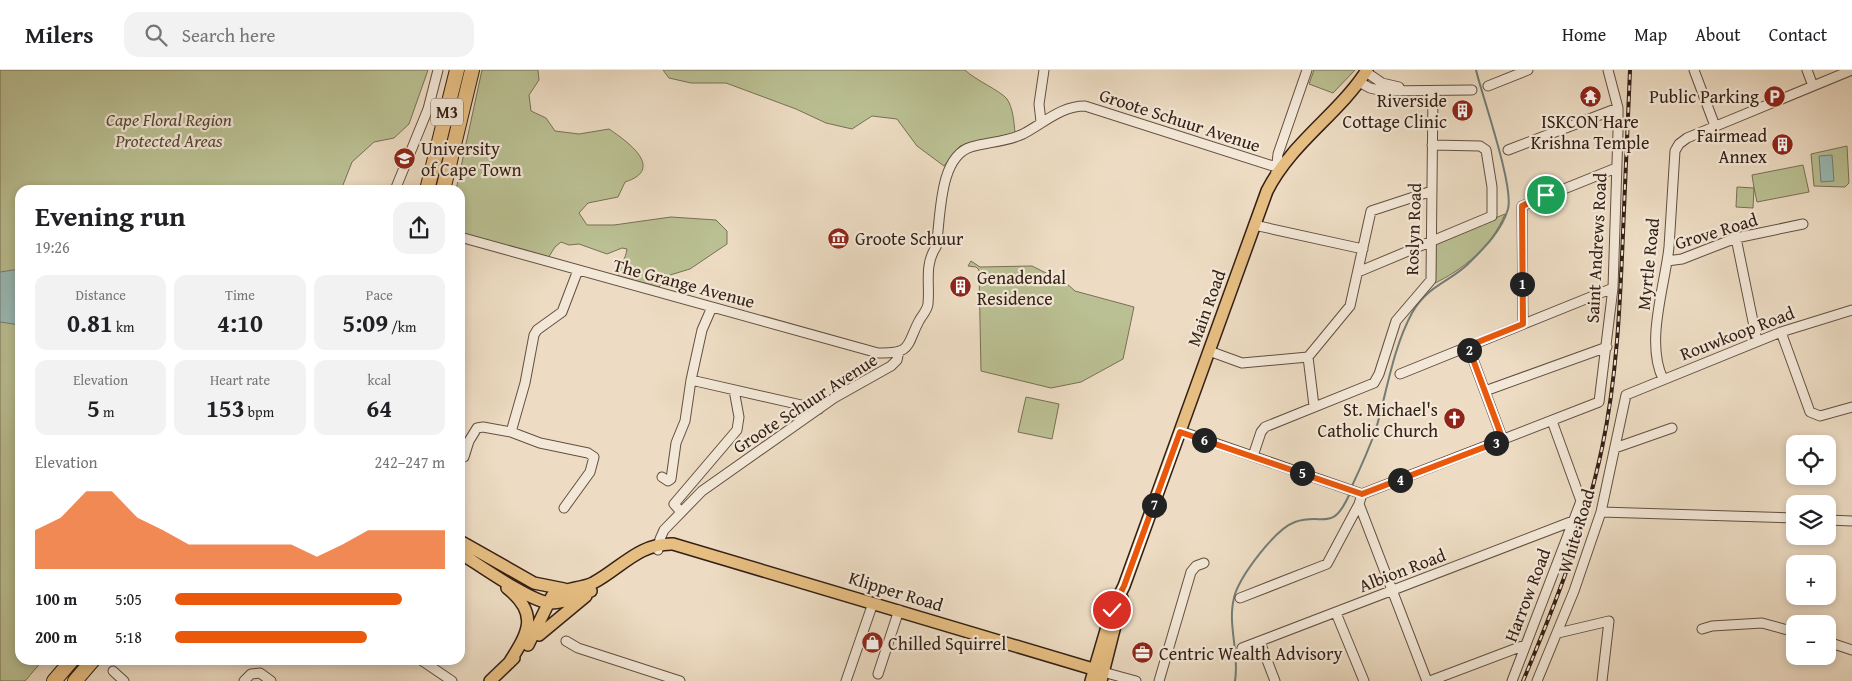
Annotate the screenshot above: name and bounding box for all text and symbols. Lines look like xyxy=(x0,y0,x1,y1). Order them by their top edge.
search box xyxy=(124,12,474,57)
text: Milers xyxy=(25,17,94,52)
icon: search xyxy=(142,21,170,49)
text: Search here xyxy=(182,21,275,49)
text: Home xyxy=(1562,21,1606,48)
text: Map xyxy=(1634,21,1667,48)
text: About xyxy=(1695,21,1741,48)
text: Contact xyxy=(1769,21,1827,48)
street label: Groote Schuur Avenue xyxy=(1096,81,1264,159)
place label: Public Parking xyxy=(1649,83,1759,110)
temple icon: ISKCON Hare Krishna Temple xyxy=(1578,84,1602,108)
parking icon: Public Parking xyxy=(1763,84,1787,108)
place label: Riverside Cottage Clinic xyxy=(1342,87,1447,135)
road number: M3 xyxy=(431,98,463,126)
building icon: Riverside Cottage Clinic xyxy=(1451,98,1475,122)
park label: Cape Floral Region Protected Areas xyxy=(106,106,232,154)
place label: ISKCON Hare Krishna Temple xyxy=(1531,108,1649,156)
place label: Fairmead Annex xyxy=(1697,122,1768,170)
building icon: Fairmead Annex xyxy=(1771,133,1795,157)
place label: University of Cape Town xyxy=(421,135,522,183)
school or university icon: University of Cape Town xyxy=(393,146,417,170)
street label: Saint Andrews Road xyxy=(1579,172,1613,324)
pin xyxy=(1525,174,1567,216)
icon: arrive xyxy=(1532,181,1560,209)
street label: Roslyn Road xyxy=(1398,182,1428,276)
text: Evening run xyxy=(35,195,186,236)
button: share xyxy=(393,202,445,254)
street label: Grove Road xyxy=(1671,206,1761,256)
street label: Myrtle Road xyxy=(1630,216,1666,311)
place label: Groote Schuur xyxy=(855,225,964,252)
museum icon: Groote Schuur xyxy=(827,226,851,250)
text: 19:26 xyxy=(35,235,70,259)
street label: The Grange Avenue xyxy=(610,251,758,315)
place label: Genadendal Residence xyxy=(977,264,1066,312)
street label: Main Road xyxy=(1180,265,1233,350)
pin: 1 xyxy=(1510,272,1534,296)
text: 1 xyxy=(1519,274,1526,294)
building icon: Genadendal Residence xyxy=(949,275,973,299)
text: Distance xyxy=(76,285,126,305)
text: Time xyxy=(225,285,255,305)
text: Pace xyxy=(366,285,393,305)
street label: Rouwkoop Road xyxy=(1676,299,1798,367)
text: 0.81 xyxy=(67,305,113,341)
text: 4:10 xyxy=(217,305,263,341)
text: 5:09 xyxy=(342,305,388,341)
text: km xyxy=(113,317,134,337)
text: /km xyxy=(388,317,416,337)
pin: 2 xyxy=(1456,338,1482,362)
text: 2 xyxy=(1466,340,1473,360)
street label: Groote Schuur Avenue xyxy=(727,346,883,460)
text: Elevation xyxy=(73,370,128,390)
text: Heart rate xyxy=(210,370,270,390)
text: kcal xyxy=(367,370,391,390)
text: 5 xyxy=(87,390,100,426)
text: 153 xyxy=(206,390,245,426)
text: 64 xyxy=(366,390,392,426)
place label: St. Michael's Catholic Church xyxy=(1317,396,1438,444)
text: m xyxy=(100,402,114,422)
text: bpm xyxy=(245,402,274,422)
church icon: St. Michael's Catholic Church xyxy=(1442,407,1466,431)
pin: 6 xyxy=(1192,428,1216,452)
text: 6 xyxy=(1201,430,1208,450)
pin: 3 xyxy=(1484,430,1508,456)
text: 3 xyxy=(1493,433,1500,453)
map controls xyxy=(1786,435,1836,665)
button: locate xyxy=(1786,435,1836,485)
text: Elevation xyxy=(35,450,98,474)
text: 242–247 m xyxy=(375,450,445,474)
pin: 5 xyxy=(1290,460,1314,486)
text: 5 xyxy=(1299,463,1306,483)
pin: 4 xyxy=(1388,468,1412,492)
text: 4 xyxy=(1397,470,1404,490)
street label: White Road xyxy=(1550,485,1602,576)
pin: 7 xyxy=(1142,492,1166,518)
text: 7 xyxy=(1151,495,1158,515)
button: layers xyxy=(1786,495,1836,545)
street label: Albion Road xyxy=(1355,541,1450,599)
street label: Harrow Road xyxy=(1497,544,1557,646)
button: + xyxy=(1786,555,1836,605)
street label: Klipper Road xyxy=(845,564,947,618)
text: 100 m xyxy=(35,587,77,611)
text: 5:05 xyxy=(115,587,142,611)
pin xyxy=(1091,589,1133,631)
icon: check xyxy=(1098,596,1126,624)
button: − xyxy=(1786,615,1836,665)
text: 200 m xyxy=(35,625,77,649)
text: 5:18 xyxy=(115,625,142,649)
place label: Chilled Squirrel xyxy=(888,630,1006,657)
shop icon: Chilled Squirrel xyxy=(860,631,884,655)
place label: Centric Wealth Advisory xyxy=(1159,640,1342,667)
office icon: Centric Wealth Advisory xyxy=(1131,641,1155,665)

